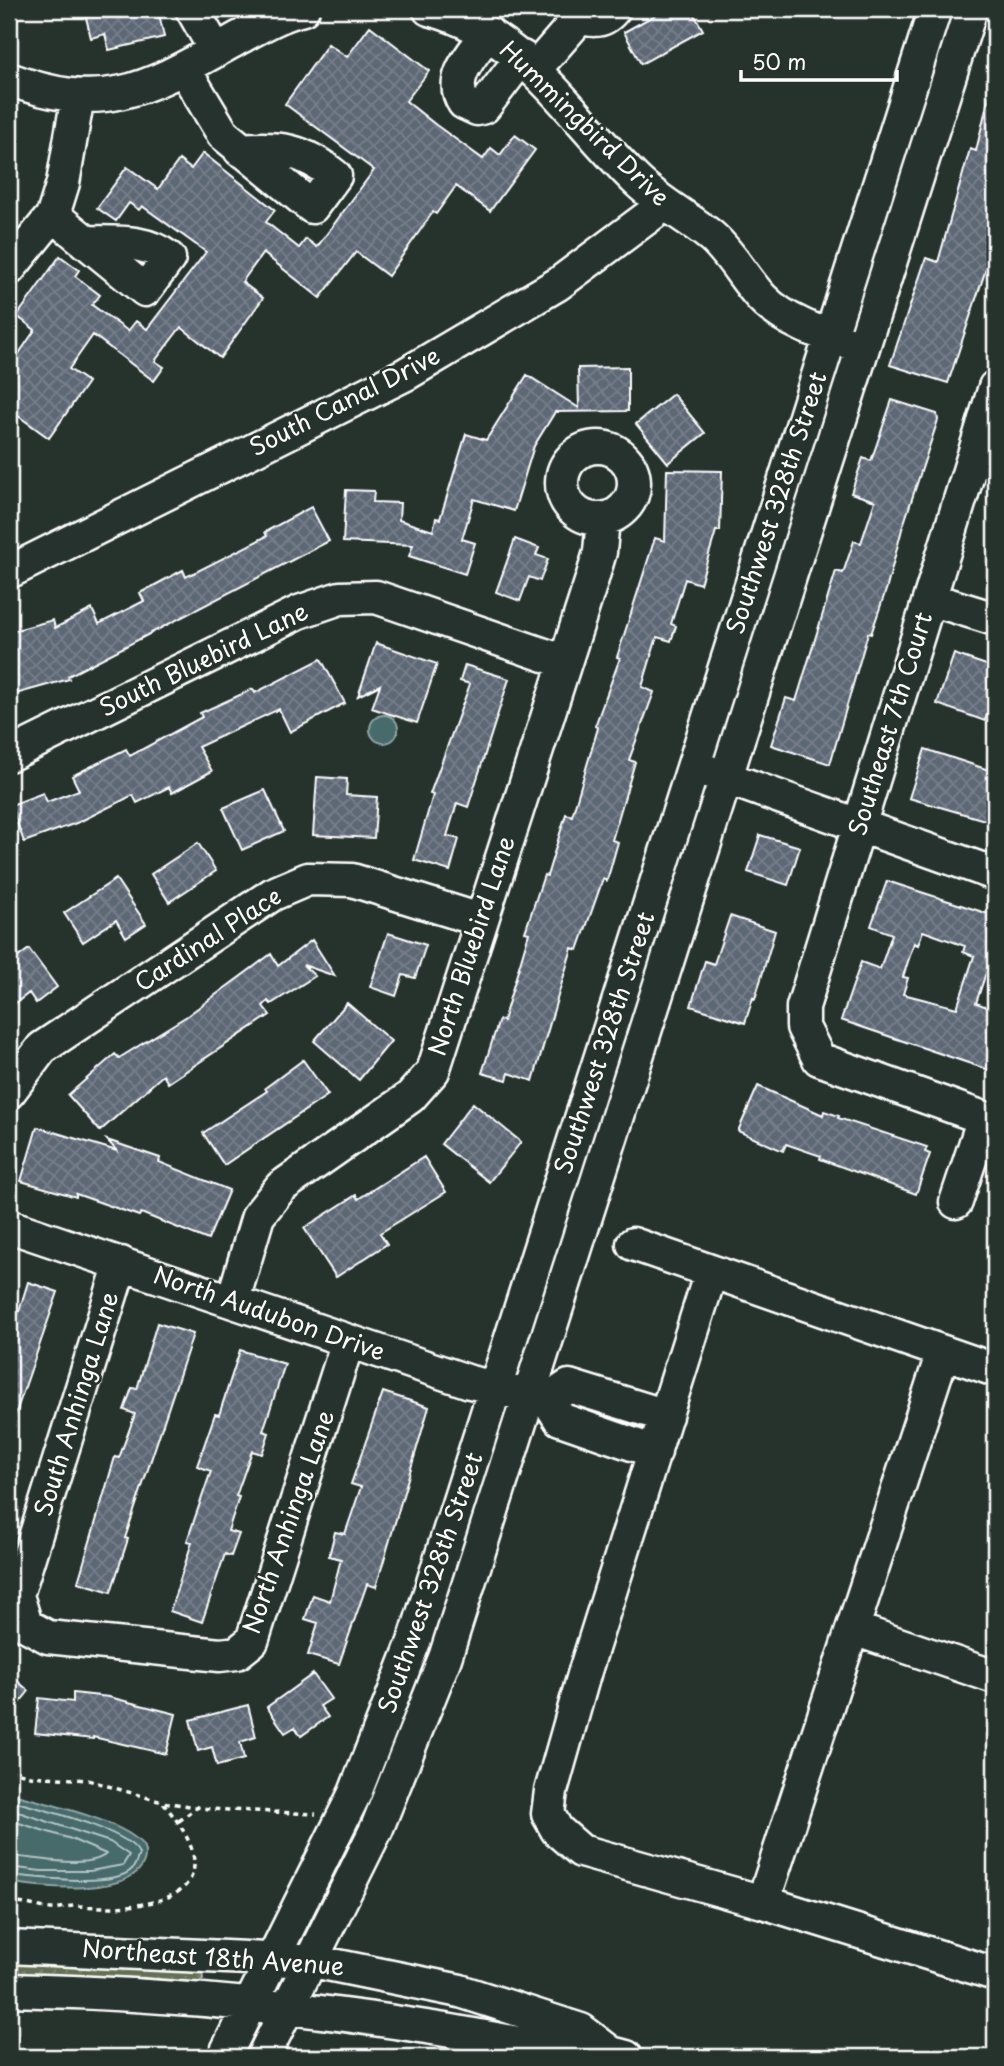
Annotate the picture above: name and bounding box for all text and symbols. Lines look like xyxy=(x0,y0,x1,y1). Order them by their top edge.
street label: Hummingbird Drive xyxy=(492,32,679,214)
scale bar xyxy=(741,38,897,82)
text: 50 m xyxy=(752,45,806,77)
street label: South Canal Drive xyxy=(243,337,446,464)
street label: Southwest 328th Street xyxy=(716,366,835,638)
street label: South Bluebird Lane xyxy=(93,592,314,724)
street label: Southeast 7th Court xyxy=(838,607,940,840)
street label: North Bluebird Lane xyxy=(418,831,523,1060)
street label: Cardinal Place xyxy=(126,877,287,999)
street label: Southwest 328th Street xyxy=(544,906,663,1178)
street label: North Audubon Drive xyxy=(149,1256,390,1369)
street label: South Anhinga Lane xyxy=(24,1287,126,1520)
street label: North Anhinga Lane xyxy=(232,1405,342,1638)
street label: Southwest 328th Street xyxy=(367,1447,491,1718)
street label: Northeast 18th Avenue xyxy=(81,1929,345,1983)

